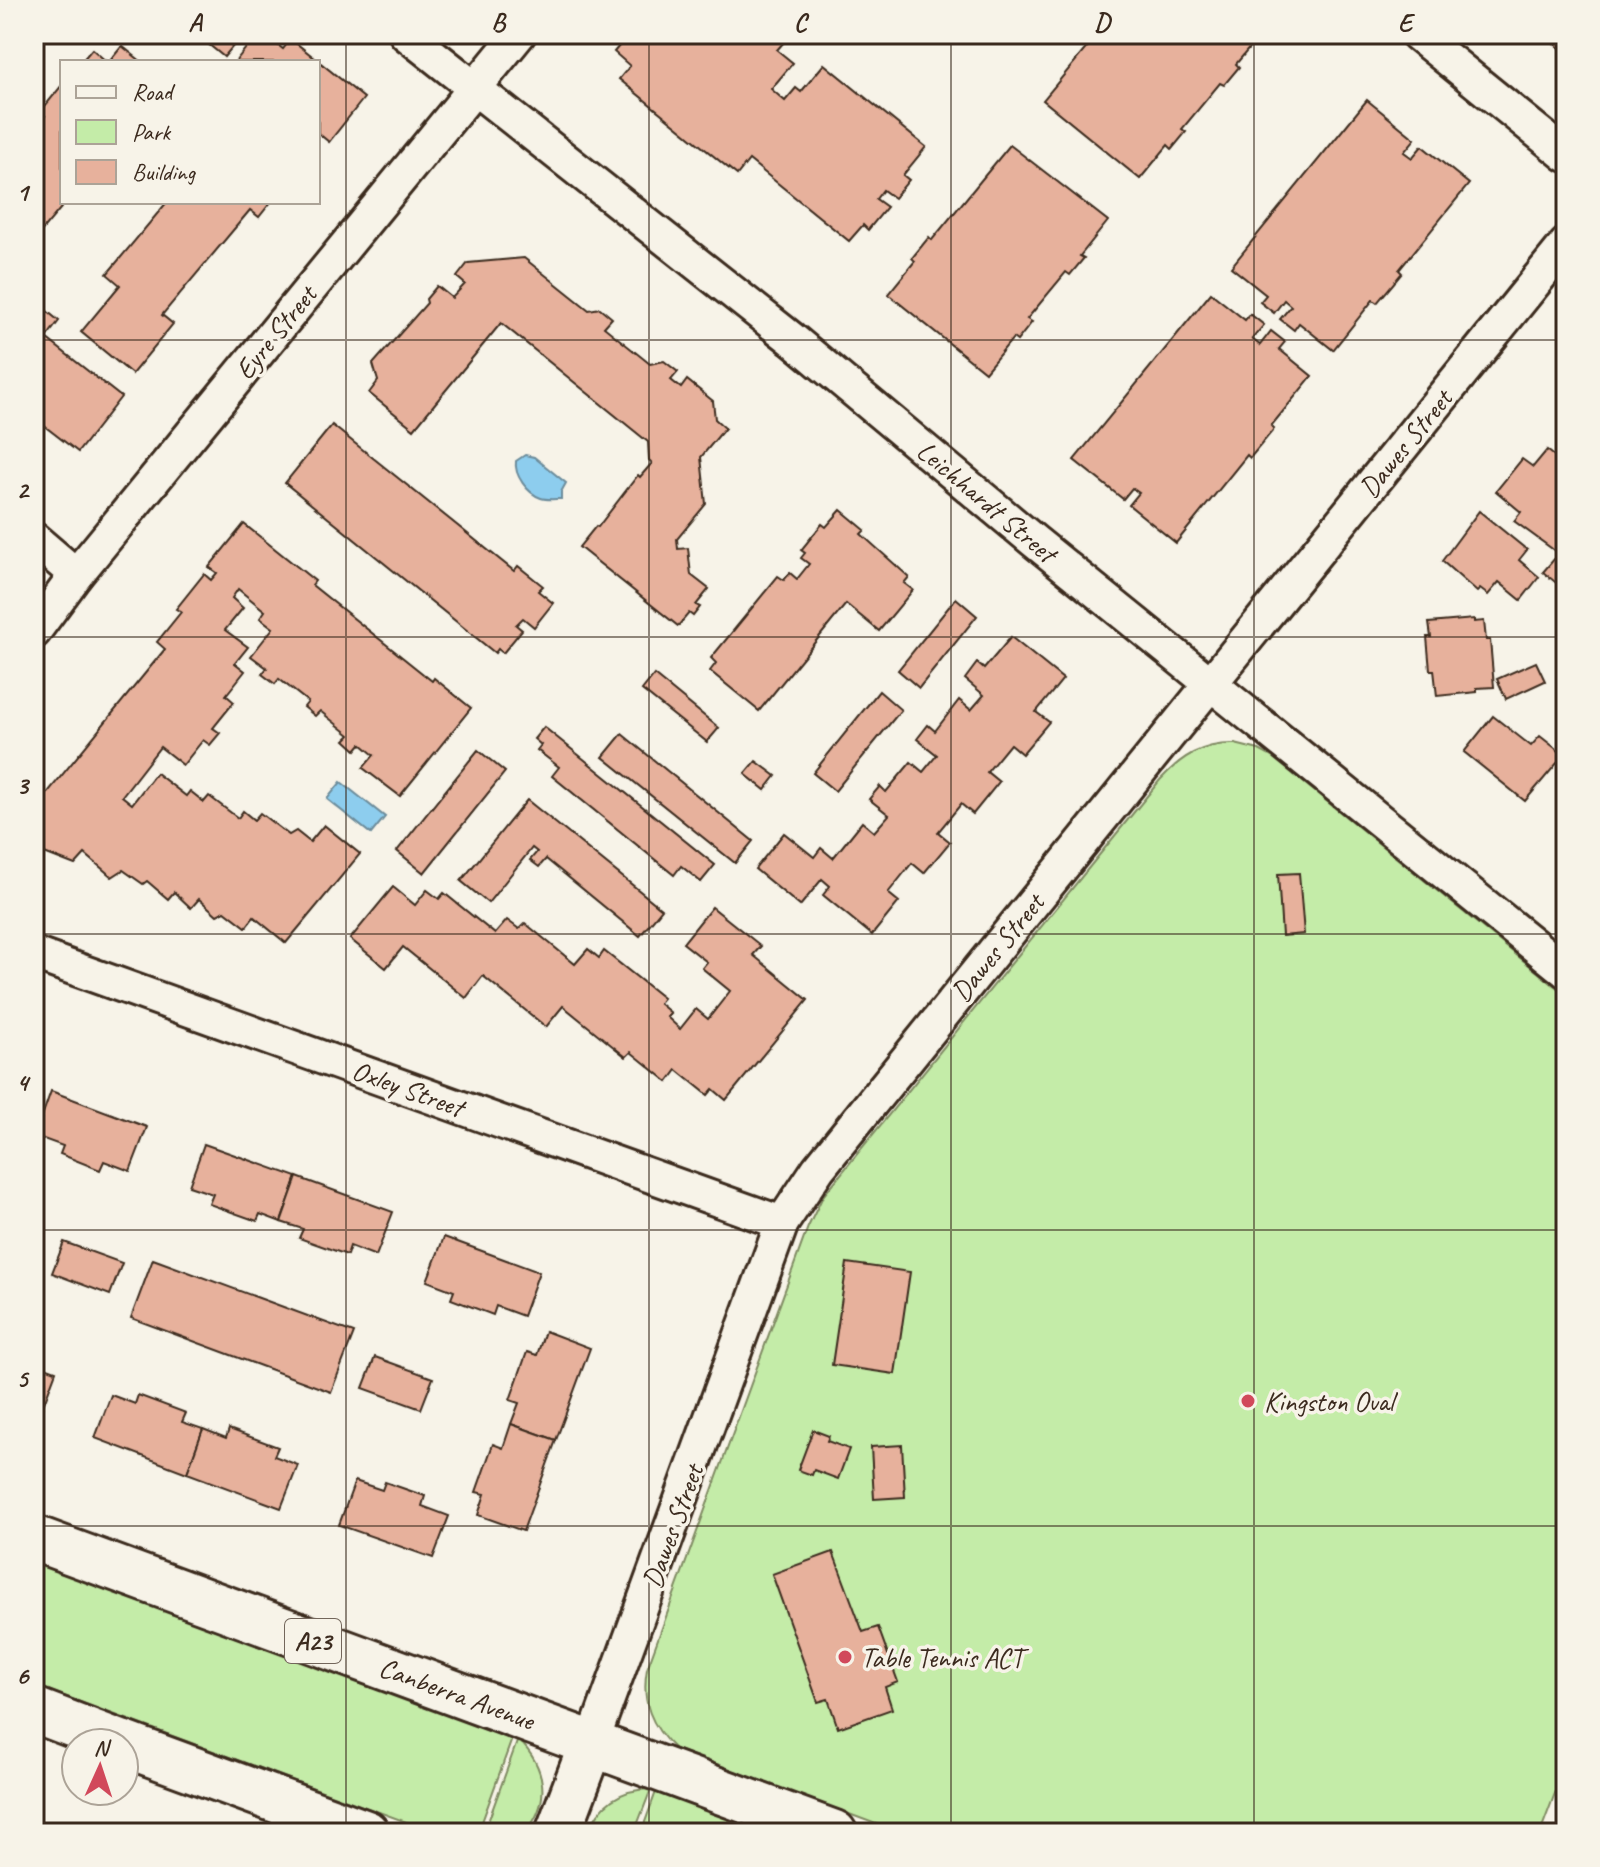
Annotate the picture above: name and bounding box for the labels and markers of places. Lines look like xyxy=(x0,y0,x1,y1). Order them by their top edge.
place label: Kingston Oval xyxy=(1264,1384,1399,1419)
marker: Kingston Oval xyxy=(1239,1392,1257,1410)
place label: Table Tennis ACT xyxy=(861,1640,1030,1675)
marker: Table Tennis ACT xyxy=(836,1648,854,1666)

